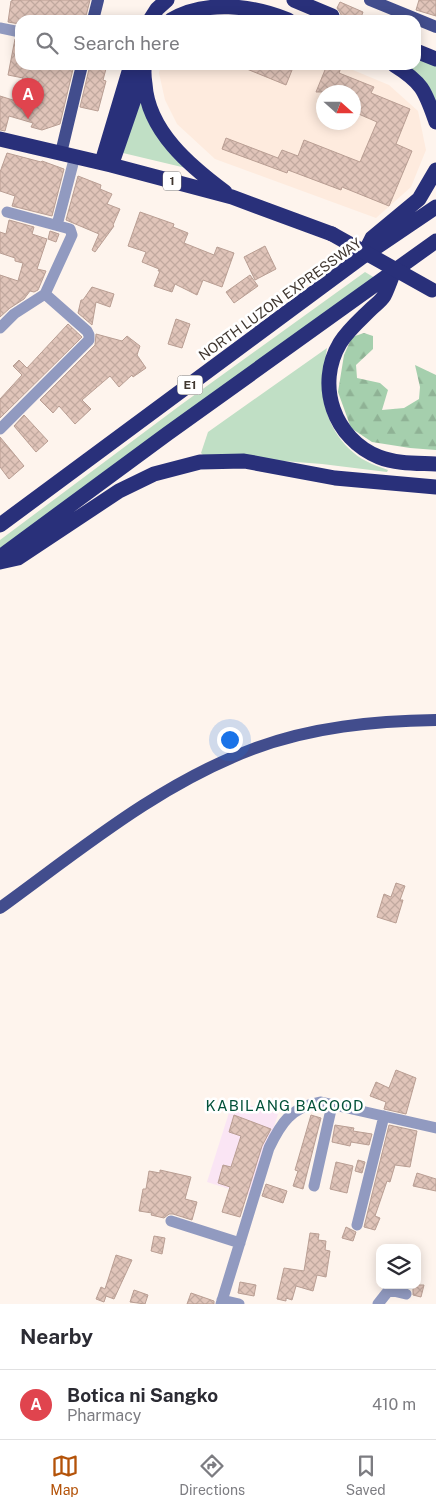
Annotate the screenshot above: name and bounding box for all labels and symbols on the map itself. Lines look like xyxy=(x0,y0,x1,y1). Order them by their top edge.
pin: A xyxy=(12,78,44,119)
north arrow xyxy=(316,85,361,130)
road number: 1 xyxy=(163,172,181,190)
street label: NORTH LUZON EXPRESSWAY xyxy=(196,234,365,363)
road number: E1 xyxy=(178,376,202,394)
your location xyxy=(217,727,243,753)
district label: KABILANG BACOOD xyxy=(206,1097,364,1114)

